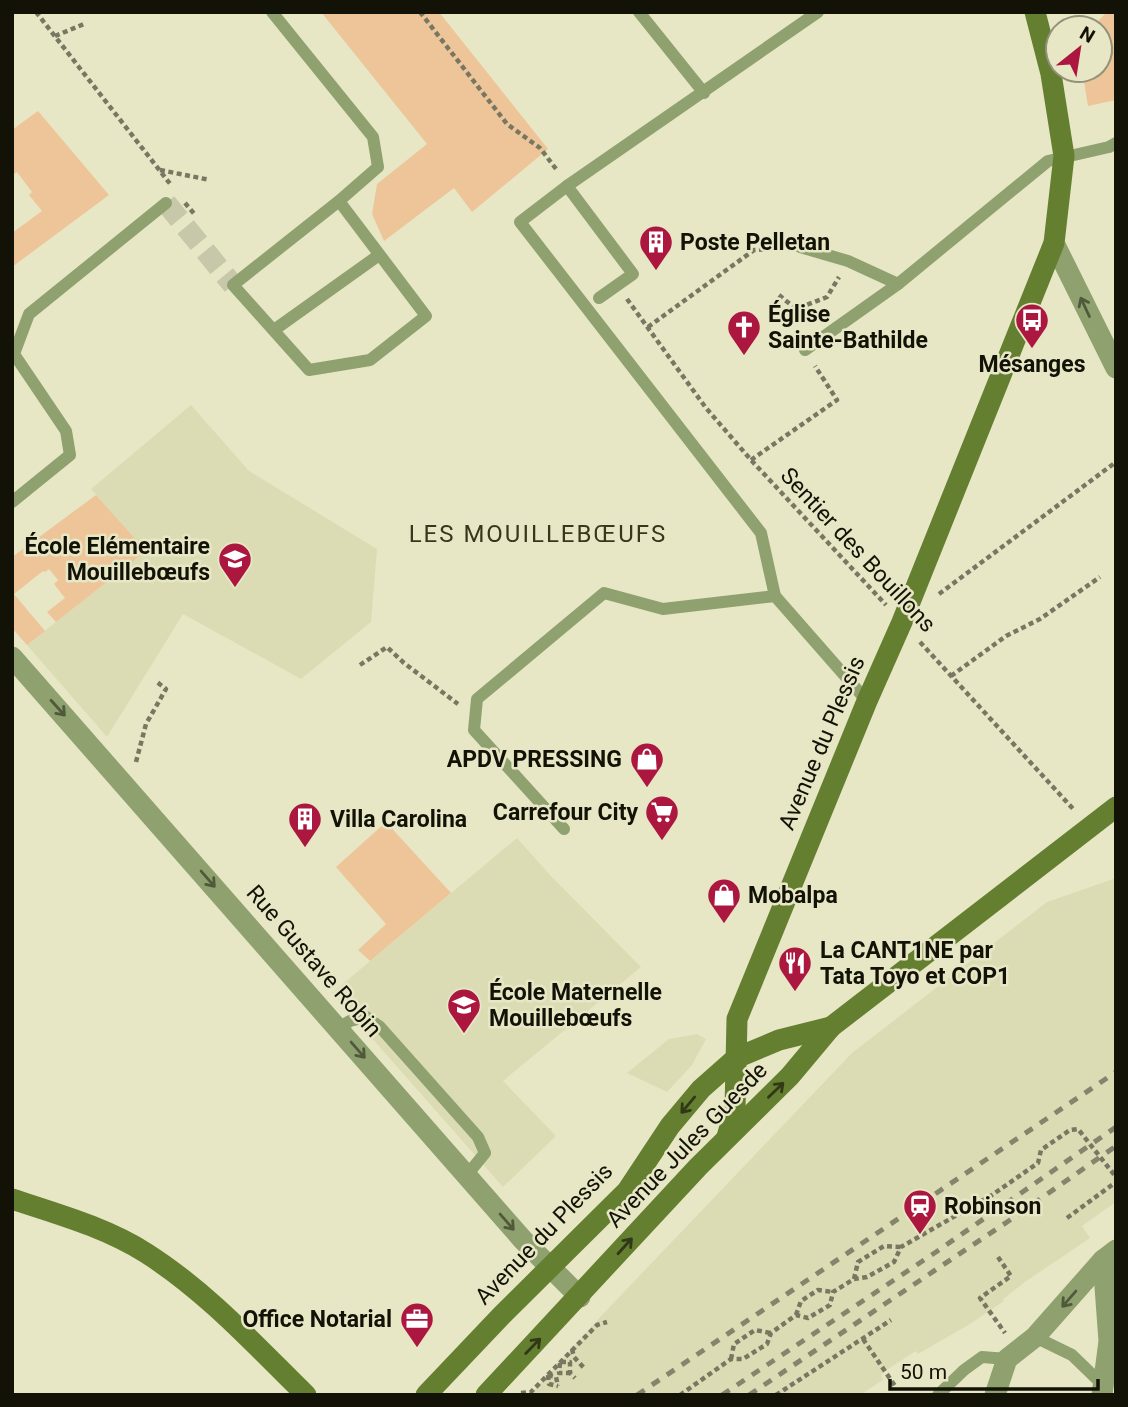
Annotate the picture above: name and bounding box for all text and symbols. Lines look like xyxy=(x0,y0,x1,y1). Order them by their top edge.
north arrow xyxy=(1044,14,1114,84)
text: N xyxy=(1076,21,1099,48)
building icon: Poste Pelletan xyxy=(637,223,675,272)
place label: Poste Pelletan xyxy=(680,229,830,256)
one-way arrow xyxy=(1077,297,1091,318)
place label: Église Sainte-Bathilde xyxy=(768,300,928,354)
bus stop icon: Mésanges xyxy=(1013,301,1051,350)
church icon: Église Sainte-Bathilde xyxy=(725,308,763,357)
place label: Mésanges xyxy=(979,351,1085,378)
street label: Sentier des Bouillons xyxy=(775,462,941,638)
district label: LES MOUILLEBŒUFS xyxy=(409,520,667,548)
place label: École Elémentaire Mouillebœufs xyxy=(25,532,210,586)
school or university icon: École Elémentaire Mouillebœufs xyxy=(216,540,254,589)
street label: Avenue du Plessis xyxy=(773,652,871,834)
one-way arrow xyxy=(50,699,66,717)
shop icon: APDV PRESSING xyxy=(628,740,666,789)
place label: APDV PRESSING xyxy=(447,746,622,773)
supermarket icon: Carrefour City xyxy=(643,793,681,842)
place label: Carrefour City xyxy=(493,799,638,826)
building icon: Villa Carolina xyxy=(286,800,324,849)
place label: Villa Carolina xyxy=(330,806,467,833)
one-way arrow xyxy=(200,870,216,888)
shop icon: Mobalpa xyxy=(705,876,743,925)
street label: Rue Gustave Robin xyxy=(241,880,387,1042)
place label: Mobalpa xyxy=(748,882,838,909)
place label: La CANT1NE par Tata Toyo et COP1 xyxy=(820,937,1010,990)
restaurant icon: La CANT1NE par Tata Toyo et COP1 xyxy=(776,944,814,993)
place label: École Maternelle Mouillebœufs xyxy=(489,978,662,1032)
school or university icon: École Maternelle Mouillebœufs xyxy=(445,986,483,1035)
one-way arrow xyxy=(350,1041,366,1059)
street label: Avenue Jules Guesde xyxy=(601,1057,773,1233)
one-way arrow xyxy=(767,1081,784,1098)
one-way arrow xyxy=(680,1096,696,1114)
street label: Avenue du Plessis xyxy=(470,1158,618,1310)
station icon: Robinson xyxy=(901,1187,939,1236)
place label: Robinson xyxy=(944,1193,1041,1220)
one-way arrow xyxy=(499,1213,515,1231)
one-way arrow xyxy=(617,1238,633,1256)
one-way arrow xyxy=(1061,1290,1077,1308)
office icon: Office Notarial xyxy=(398,1300,436,1349)
place label: Office Notarial xyxy=(242,1306,392,1333)
one-way arrow xyxy=(524,1338,541,1355)
scale bar xyxy=(890,1348,1098,1392)
text: 50 m xyxy=(900,1360,947,1384)

